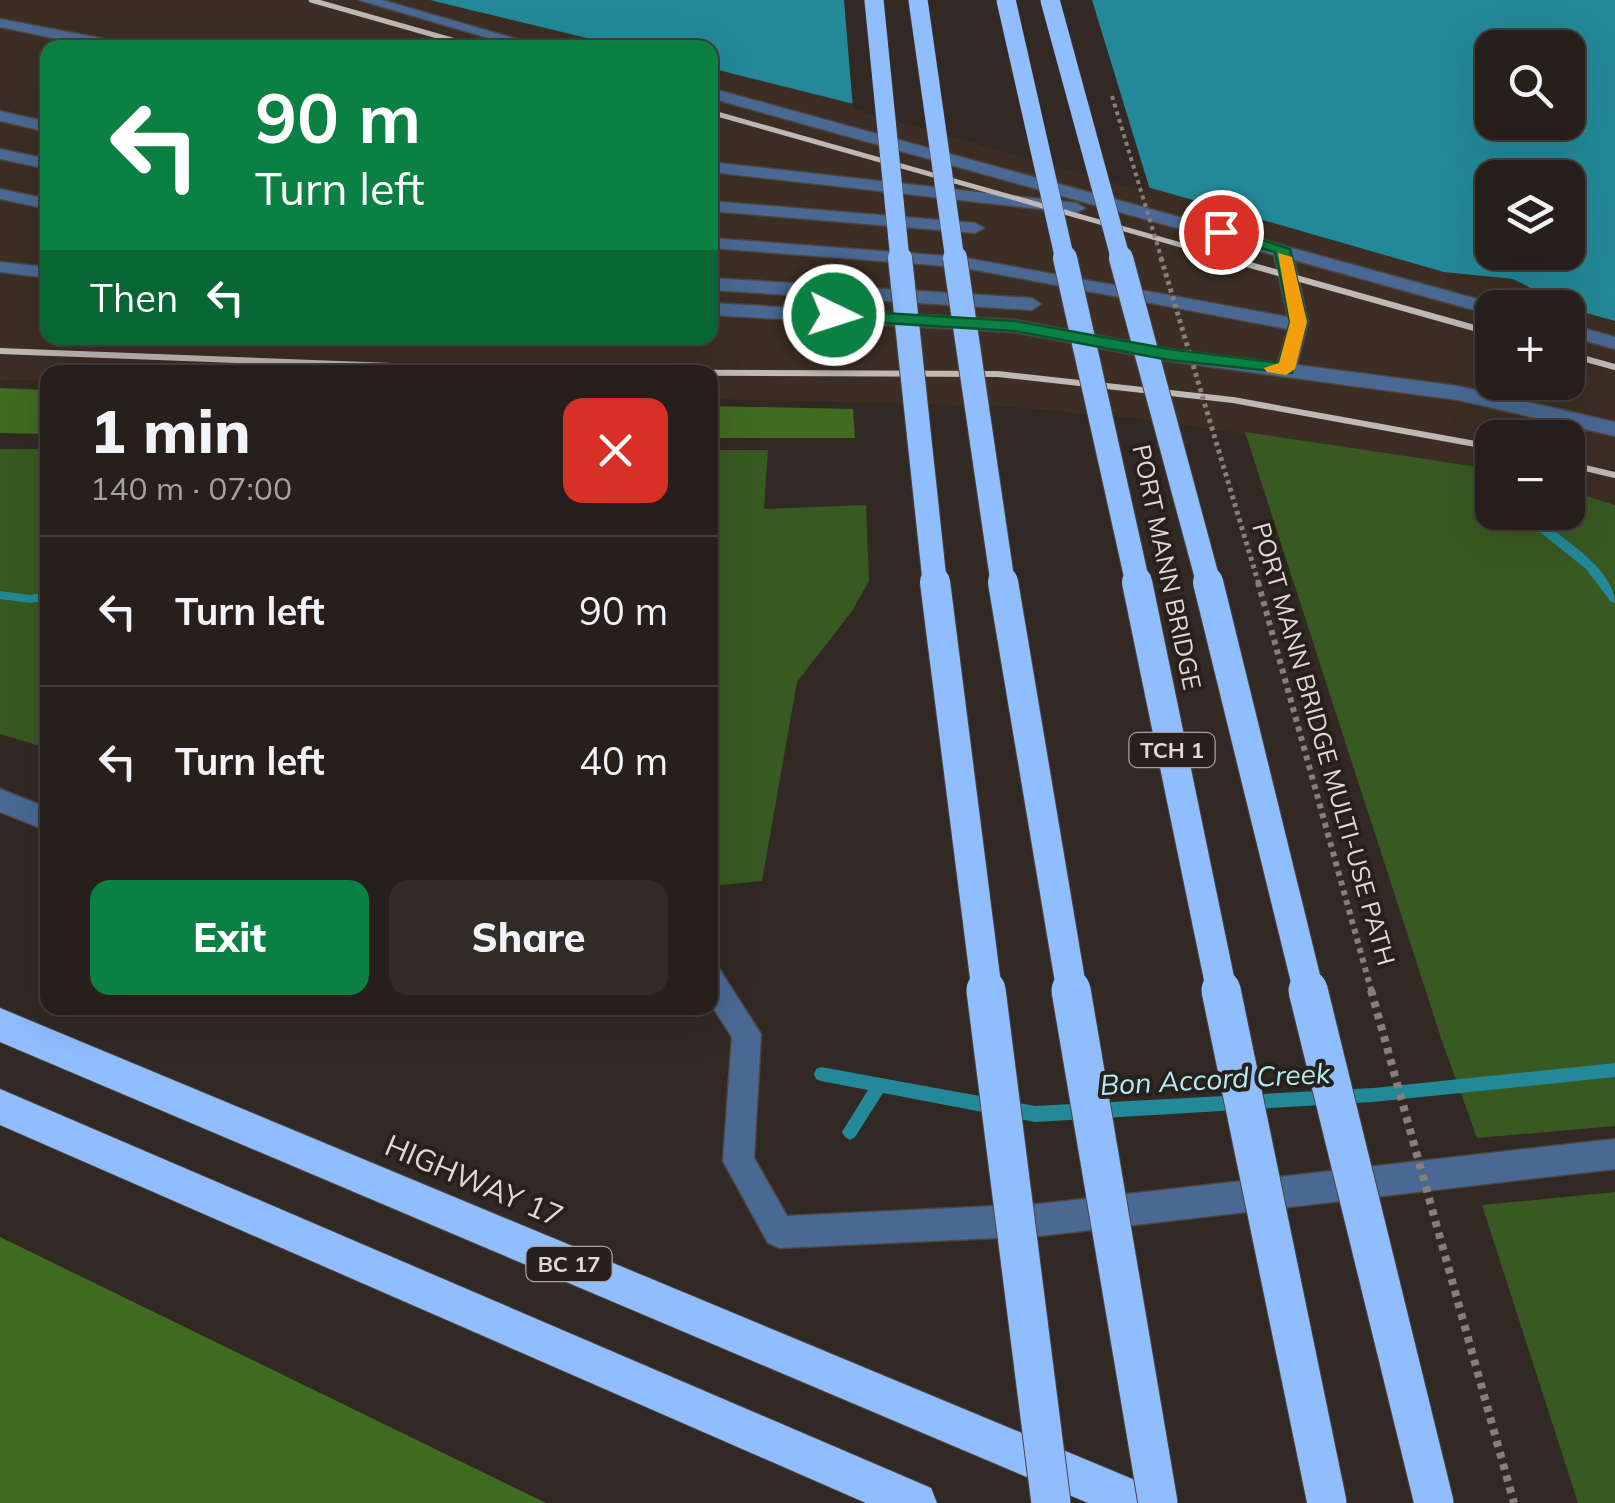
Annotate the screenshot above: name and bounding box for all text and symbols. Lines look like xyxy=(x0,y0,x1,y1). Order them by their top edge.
map controls xyxy=(1475,30,1585,530)
button: search xyxy=(1475,30,1585,140)
text: 90 m xyxy=(255,73,421,161)
icon: left xyxy=(90,80,220,210)
text: Turn left xyxy=(255,160,424,216)
button: layers xyxy=(1475,160,1585,270)
pin xyxy=(1179,190,1264,275)
icon: arrive xyxy=(1194,205,1249,260)
position arrow xyxy=(782,263,886,367)
icon: left xyxy=(198,270,253,325)
text: Then xyxy=(90,274,178,322)
button: + xyxy=(1475,290,1585,400)
text: 1 min xyxy=(90,393,251,468)
button: close xyxy=(563,398,668,503)
button: − xyxy=(1475,420,1585,530)
street label: PORT MANN BRIDGE xyxy=(1126,441,1209,692)
text: 140 m · 07:00 xyxy=(90,468,292,508)
street label: PORT MANN BRIDGE MULTI-USE PATH xyxy=(1246,519,1403,969)
icon: left xyxy=(90,584,145,639)
text: Turn left xyxy=(175,587,325,635)
text: 90 m xyxy=(579,587,668,635)
road number: TCH 1 xyxy=(1130,733,1214,767)
icon: left xyxy=(90,734,145,789)
text: Turn left xyxy=(175,737,325,785)
text: 40 m xyxy=(579,737,668,785)
button: Exit xyxy=(90,880,369,995)
button: Share xyxy=(389,880,668,995)
water label: Bon Accord Creek xyxy=(1099,1055,1333,1102)
street label: HIGHWAY 17 xyxy=(380,1126,569,1235)
road number: BC 17 xyxy=(526,1247,612,1281)

